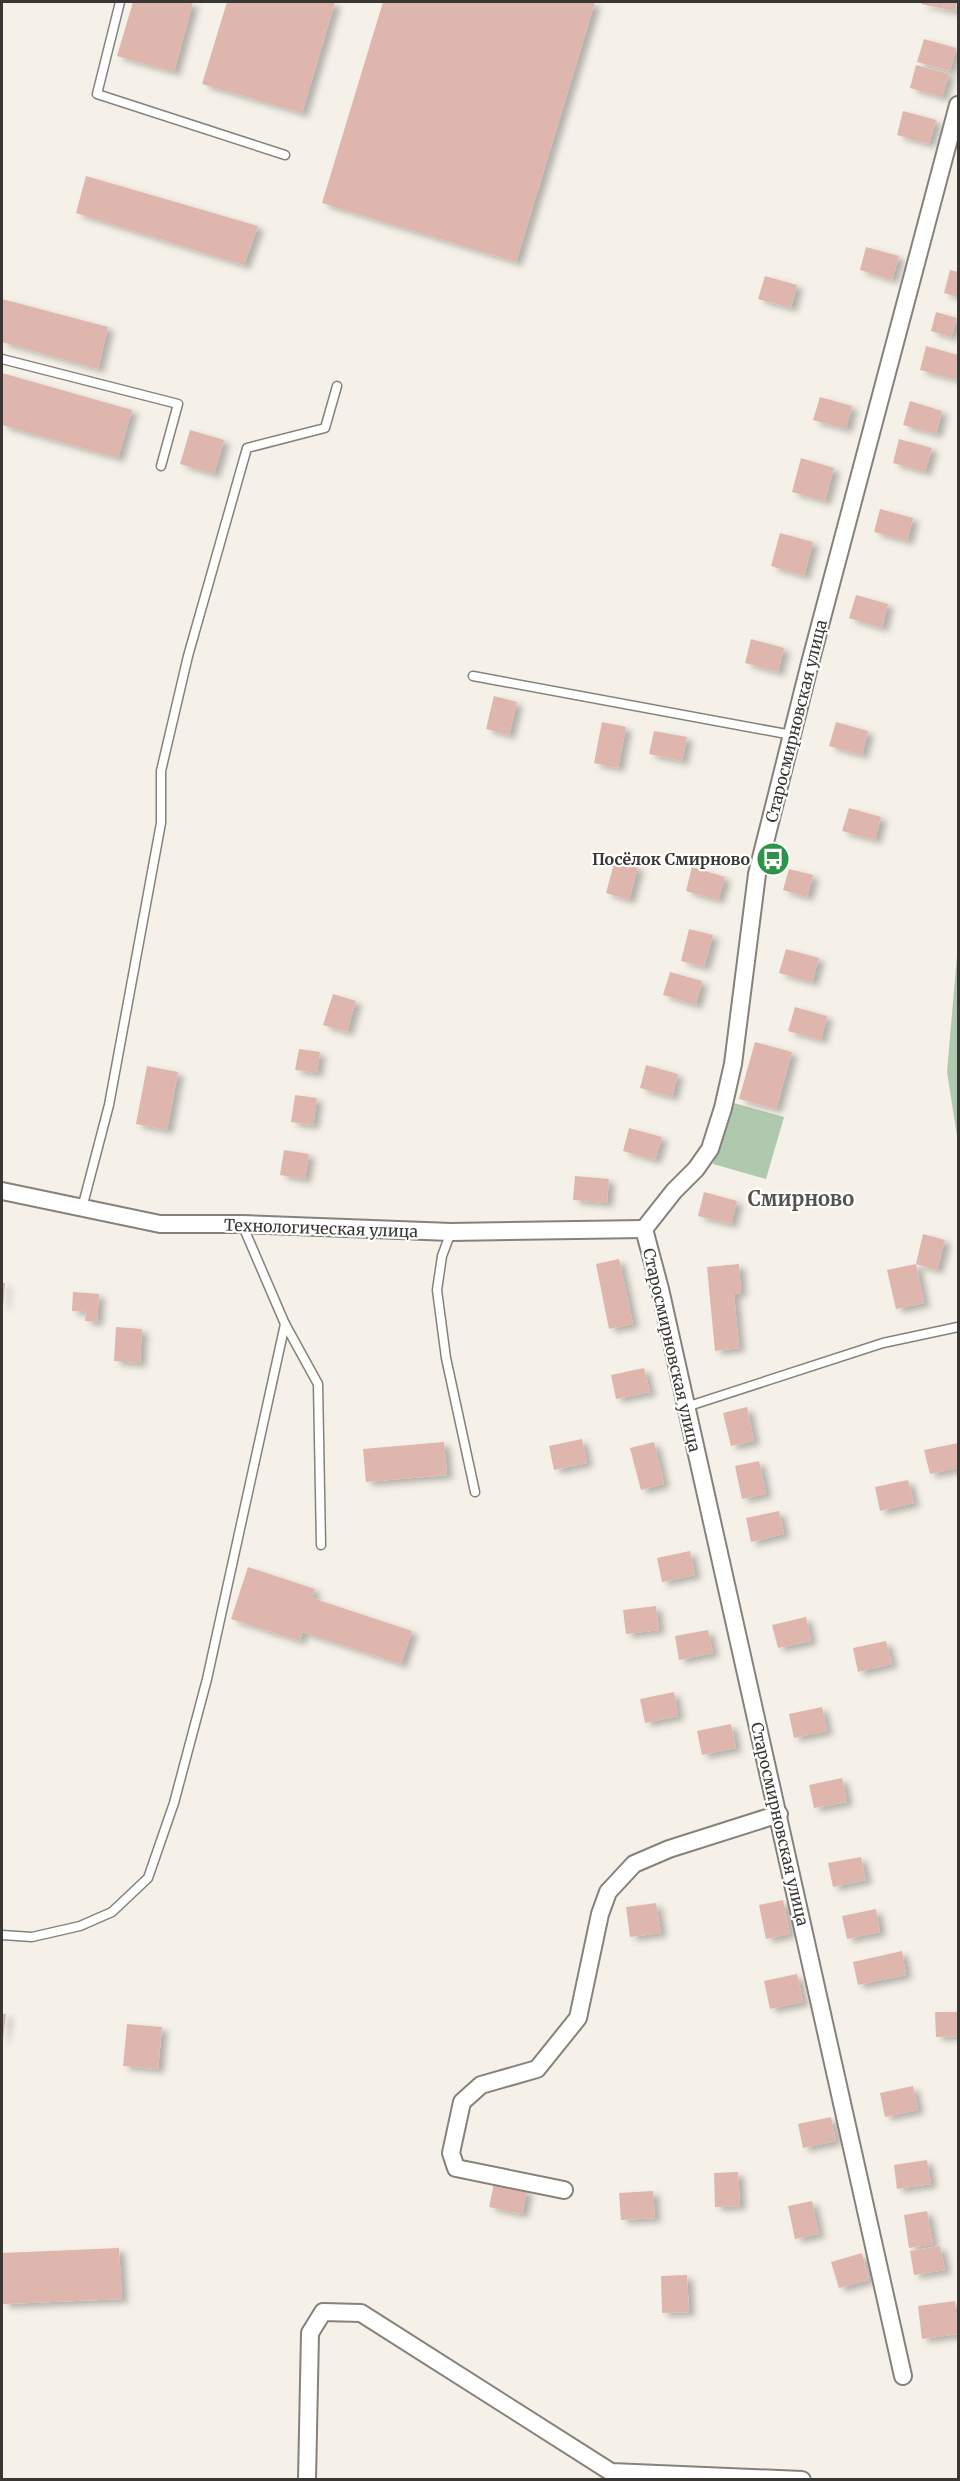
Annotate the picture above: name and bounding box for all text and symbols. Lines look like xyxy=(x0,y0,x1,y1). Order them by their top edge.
street label: Старосмирновская улица xyxy=(761,617,831,825)
bus stop icon: Посёлок Смирново xyxy=(755,841,791,877)
place label: Посёлок Смирново xyxy=(592,849,750,869)
district label: Смирново xyxy=(748,1186,854,1211)
street label: Технологическая улица xyxy=(224,1215,419,1241)
street label: Старосмирновская улица xyxy=(639,1246,705,1454)
street label: Старосмирновская улица xyxy=(747,1720,813,1928)

